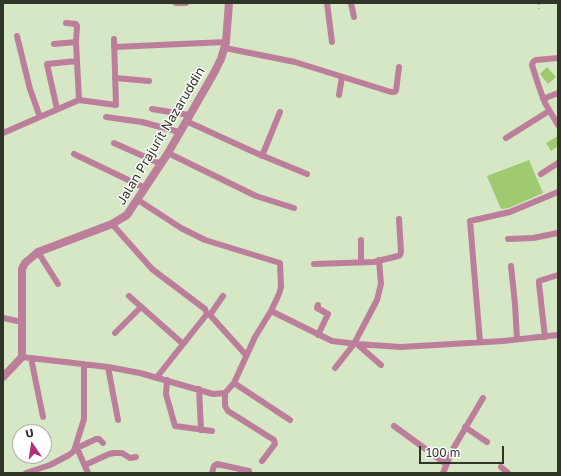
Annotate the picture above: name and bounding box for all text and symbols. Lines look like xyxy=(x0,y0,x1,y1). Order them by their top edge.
street label: Jalan Prajurit Nazaruddin xyxy=(114,64,208,208)
north arrow xyxy=(12,424,52,464)
text: U xyxy=(24,426,35,440)
scale bar xyxy=(421,438,506,464)
text: 100 m xyxy=(426,445,460,460)

